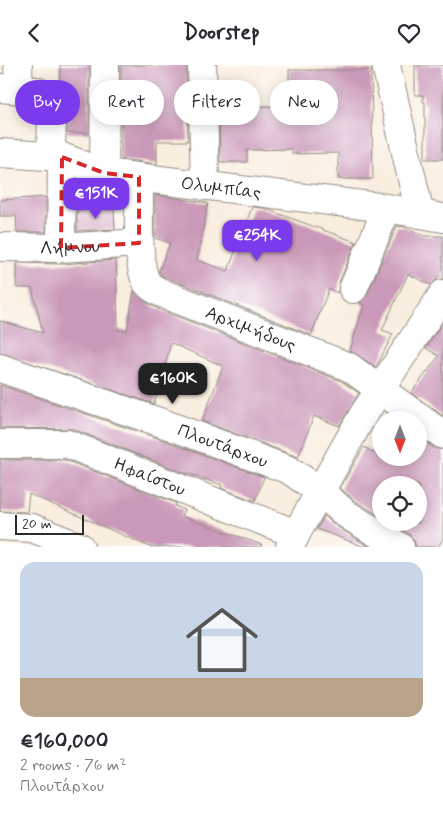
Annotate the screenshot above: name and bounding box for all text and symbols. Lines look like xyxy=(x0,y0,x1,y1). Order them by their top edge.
icon: back xyxy=(20,19,48,47)
text: Doorstep xyxy=(183,19,260,47)
icon: heart xyxy=(395,19,423,47)
chip: Buy xyxy=(15,80,80,125)
chip: Rent xyxy=(90,80,164,125)
chip: Filters xyxy=(174,80,260,125)
chip: New xyxy=(270,80,338,125)
street label: Ολυμπίας xyxy=(179,172,263,205)
pin: €151K xyxy=(61,177,131,220)
text: €151K xyxy=(74,183,118,204)
pin: €254K xyxy=(222,219,292,262)
text: €254K xyxy=(233,225,281,246)
street label: Λήμνου xyxy=(40,235,101,261)
street label: Αρχιμήδους xyxy=(202,301,299,358)
pin: €160K xyxy=(138,363,208,405)
text: €160K xyxy=(149,368,197,389)
north arrow xyxy=(372,411,428,466)
map controls xyxy=(372,411,427,531)
street label: Πλουτάρχου xyxy=(174,419,271,474)
street label: Ηφαίστου xyxy=(110,452,189,502)
button: locate xyxy=(372,476,427,531)
scale bar xyxy=(15,512,84,535)
text: 20 m xyxy=(22,515,52,533)
icon: home xyxy=(177,595,267,685)
text: €160,000 xyxy=(20,727,108,755)
text: 2 rooms · 76 m² xyxy=(20,755,127,776)
text: Πλουτάρχου xyxy=(20,776,104,797)

